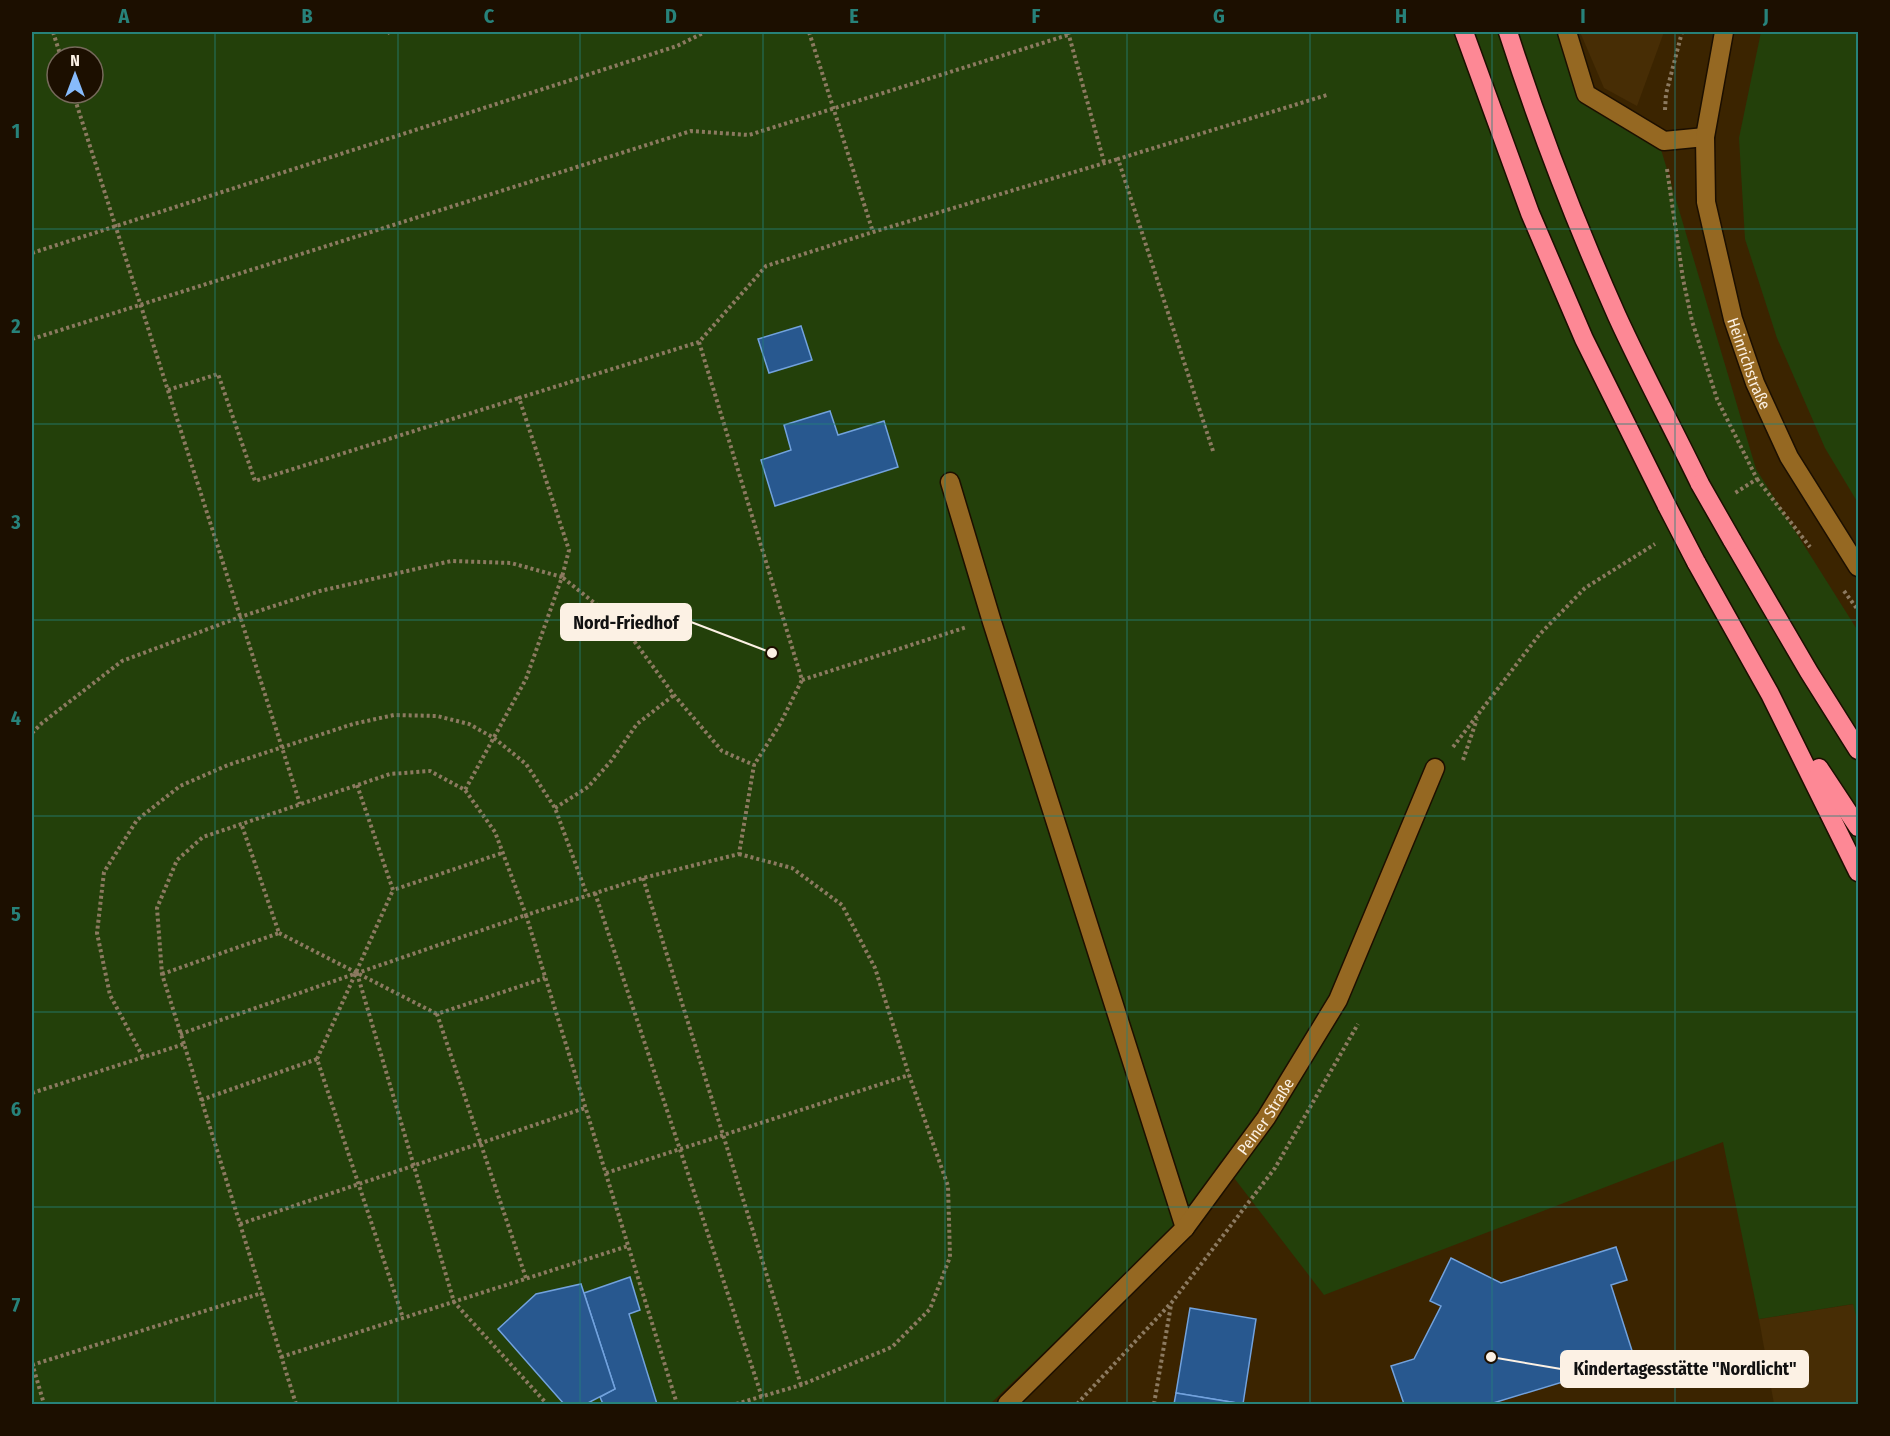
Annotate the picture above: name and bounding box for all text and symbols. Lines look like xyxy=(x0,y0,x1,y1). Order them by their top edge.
text: A xyxy=(118,4,131,28)
text: B xyxy=(301,4,313,28)
text: C xyxy=(484,4,495,28)
text: D xyxy=(665,4,677,28)
text: E xyxy=(849,4,859,28)
text: F xyxy=(1032,4,1041,28)
text: G xyxy=(1213,4,1225,28)
text: H xyxy=(1395,4,1407,28)
text: I xyxy=(1580,4,1586,28)
text: J xyxy=(1762,4,1769,28)
north arrow xyxy=(45,45,105,105)
text: N xyxy=(70,51,80,70)
text: 1 xyxy=(12,119,20,143)
text: 2 xyxy=(10,314,21,338)
street label: Heinrichstraße xyxy=(1724,315,1775,412)
text: 3 xyxy=(10,510,21,534)
callout: Nord-Friedhof xyxy=(561,604,691,640)
text: Nord-Friedhof xyxy=(573,612,681,634)
text: 4 xyxy=(11,706,21,730)
text: 5 xyxy=(11,902,21,926)
street label: Peiner Straße xyxy=(1233,1074,1298,1158)
text: 6 xyxy=(11,1097,21,1121)
text: 7 xyxy=(12,1293,21,1317)
callout: Kindertagesstätte "Nordlicht" xyxy=(1561,1351,1808,1387)
text: Kindertagesstätte "Nordlicht" xyxy=(1573,1358,1797,1380)

